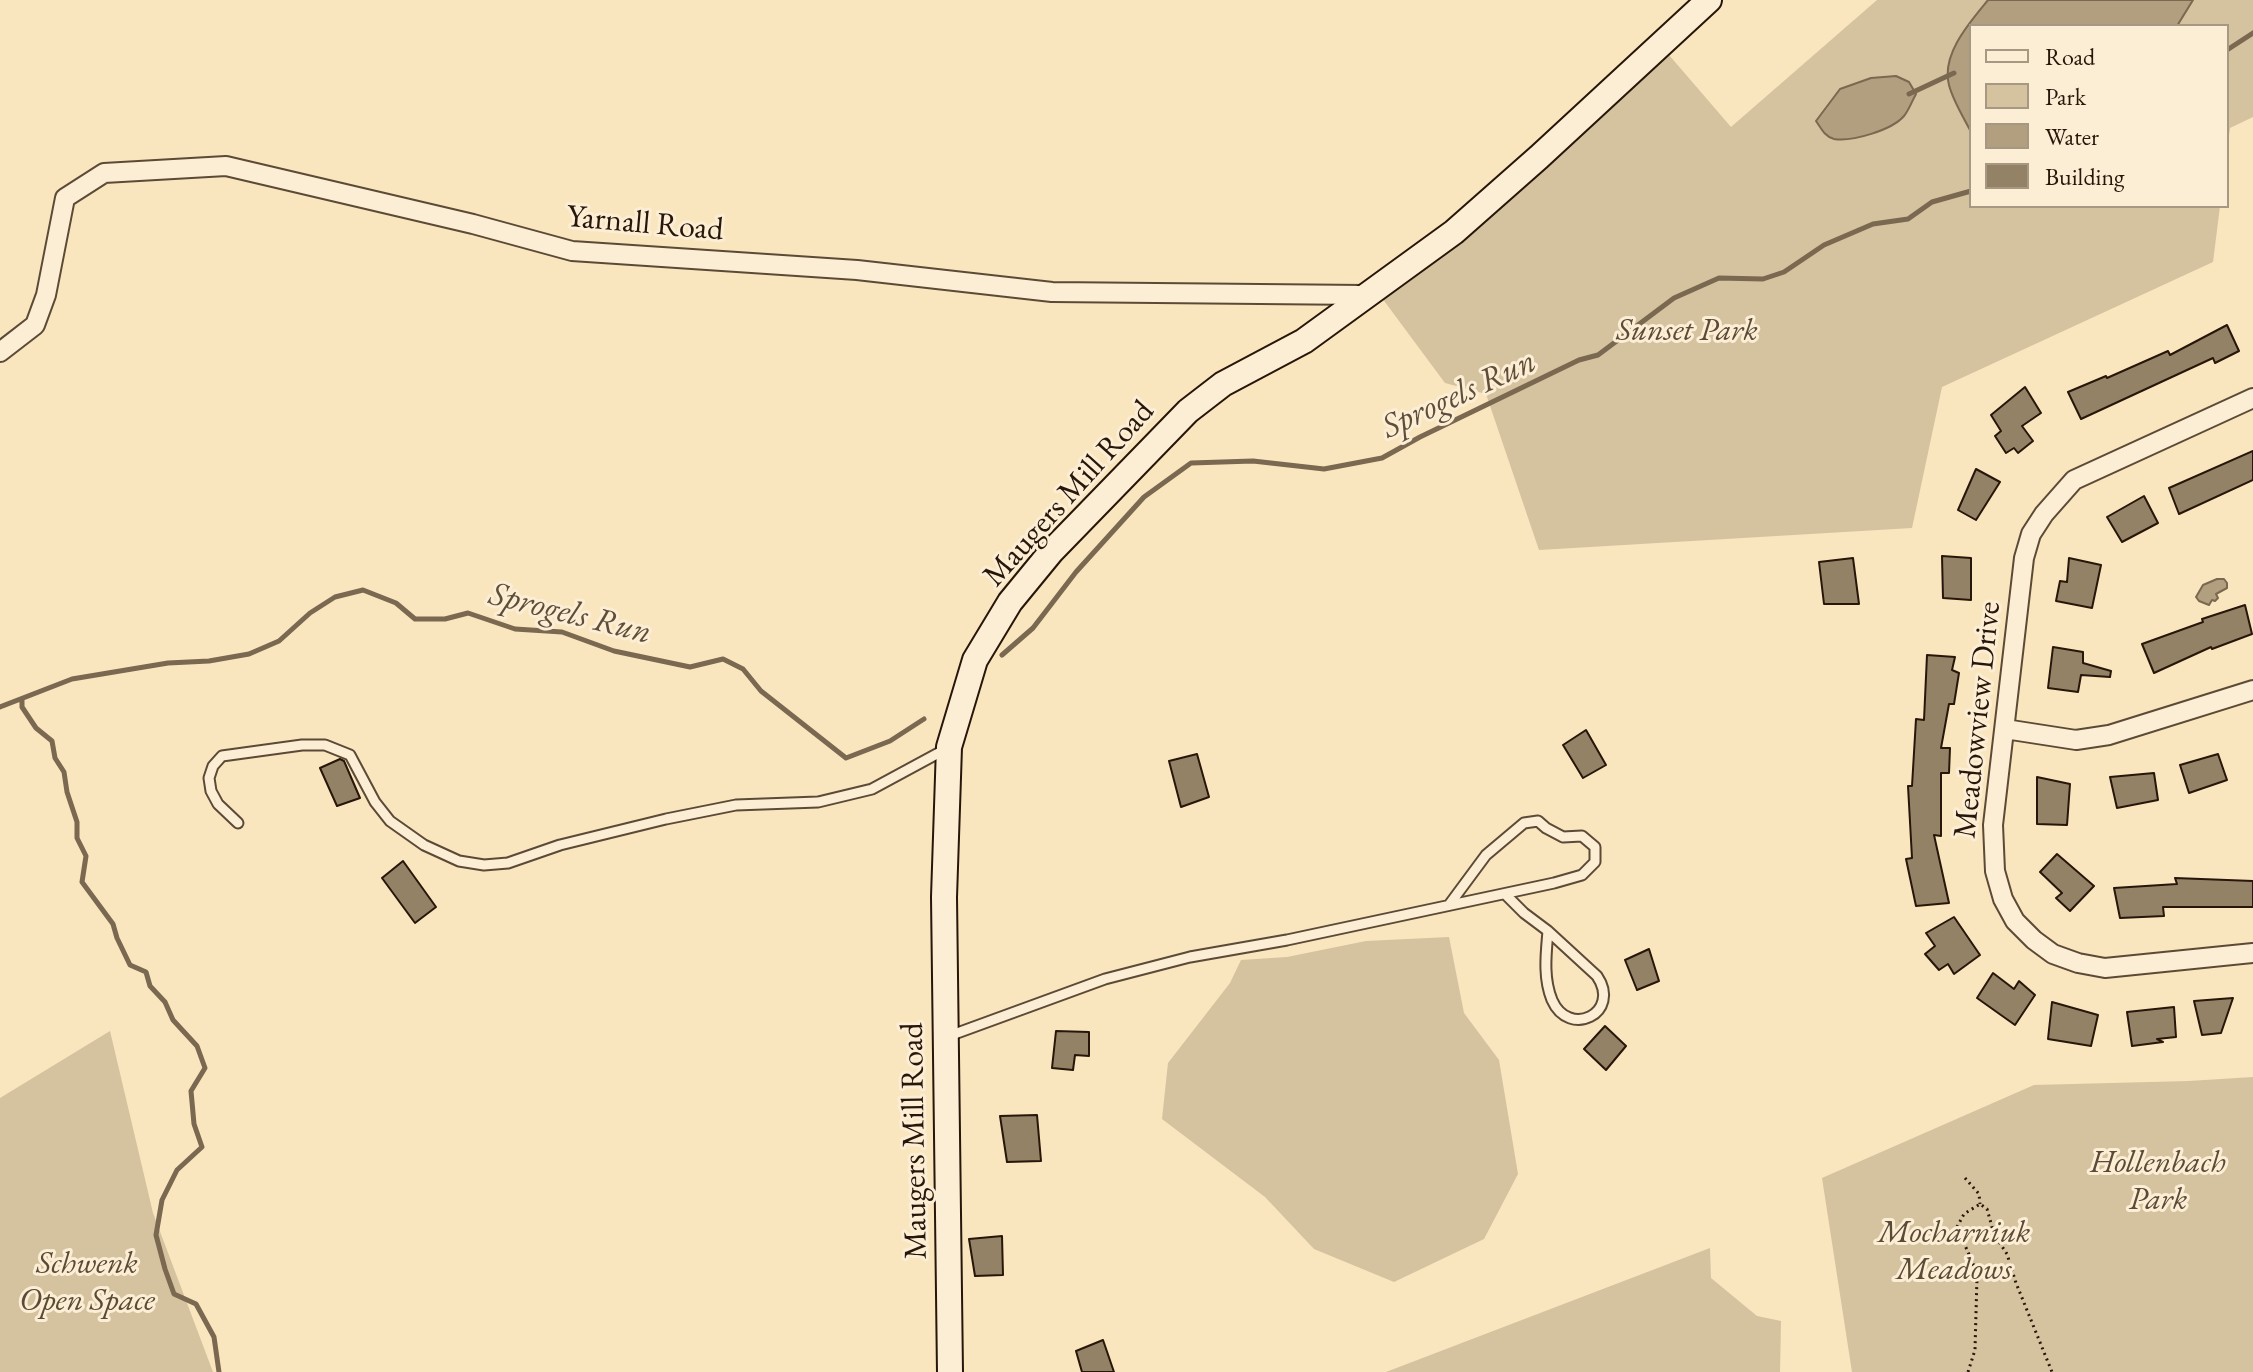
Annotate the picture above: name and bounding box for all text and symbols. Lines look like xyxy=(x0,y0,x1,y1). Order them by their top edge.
legend xyxy=(1969,24,2229,208)
text: Road xyxy=(2045,41,2095,72)
text: Park xyxy=(2045,81,2086,112)
text: Water xyxy=(2045,121,2099,152)
text: Building xyxy=(2045,161,2125,192)
street label: Yarnall Road xyxy=(565,198,725,250)
park label: Sunset Park xyxy=(1616,312,1758,350)
water label: Sprogels Run xyxy=(1375,342,1543,448)
street label: Maugers Mill Road xyxy=(975,393,1163,595)
water label: Sprogels Run xyxy=(485,574,655,654)
street label: Meadowview Drive xyxy=(1946,600,2010,840)
street label: Maugers Mill Road xyxy=(894,1022,936,1260)
park label: Hollenbach Park xyxy=(2090,1144,2226,1219)
park label: Mocharniuk Meadows xyxy=(1878,1214,2030,1289)
park label: Schwenk Open Space xyxy=(19,1245,155,1320)

